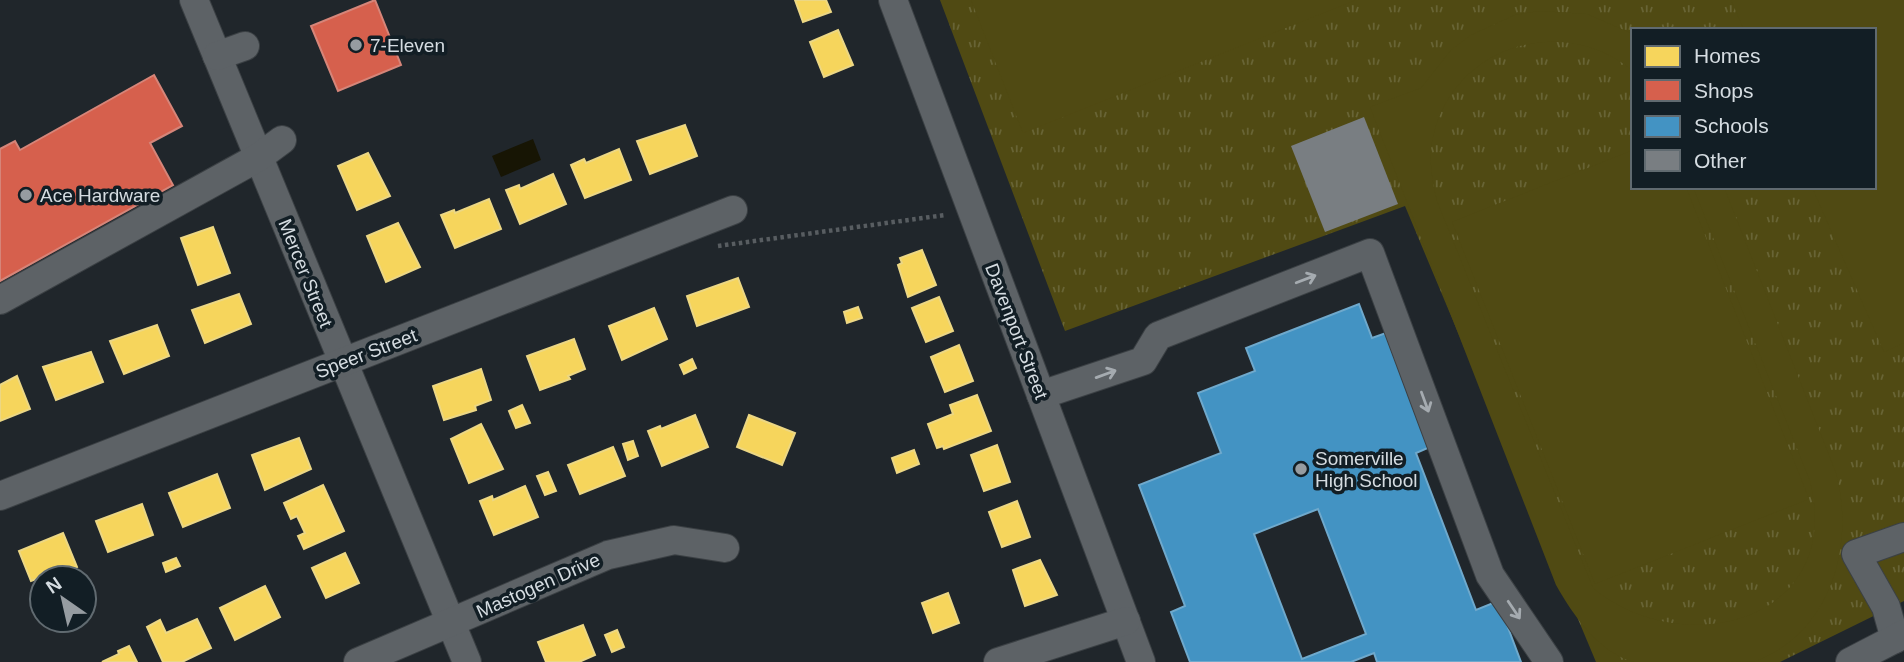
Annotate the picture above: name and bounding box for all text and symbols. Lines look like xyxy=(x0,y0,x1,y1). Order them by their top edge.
legend xyxy=(1631,28,1876,189)
place label: 7-Eleven xyxy=(370,35,445,56)
marker: 7-Eleven xyxy=(348,37,364,53)
text: Homes xyxy=(1694,44,1761,67)
text: Shops xyxy=(1694,79,1754,102)
text: Schools xyxy=(1694,114,1769,137)
text: Other xyxy=(1694,149,1747,172)
place label: Ace Hardware xyxy=(40,185,160,206)
marker: Ace Hardware xyxy=(18,187,34,203)
street label: Mercer Street xyxy=(274,216,337,331)
street label: Davenport Street xyxy=(981,260,1052,403)
one-way arrow xyxy=(1295,272,1317,284)
street label: Speer Street xyxy=(313,324,420,382)
one-way arrow xyxy=(1095,367,1117,380)
one-way arrow xyxy=(1420,390,1433,412)
place label: Somerville High School xyxy=(1315,448,1417,491)
marker: Somerville High School xyxy=(1293,461,1309,477)
street label: Mastogen Drive xyxy=(473,549,603,622)
north arrow xyxy=(28,564,98,634)
text: N xyxy=(42,573,65,598)
one-way arrow xyxy=(1507,600,1521,619)

